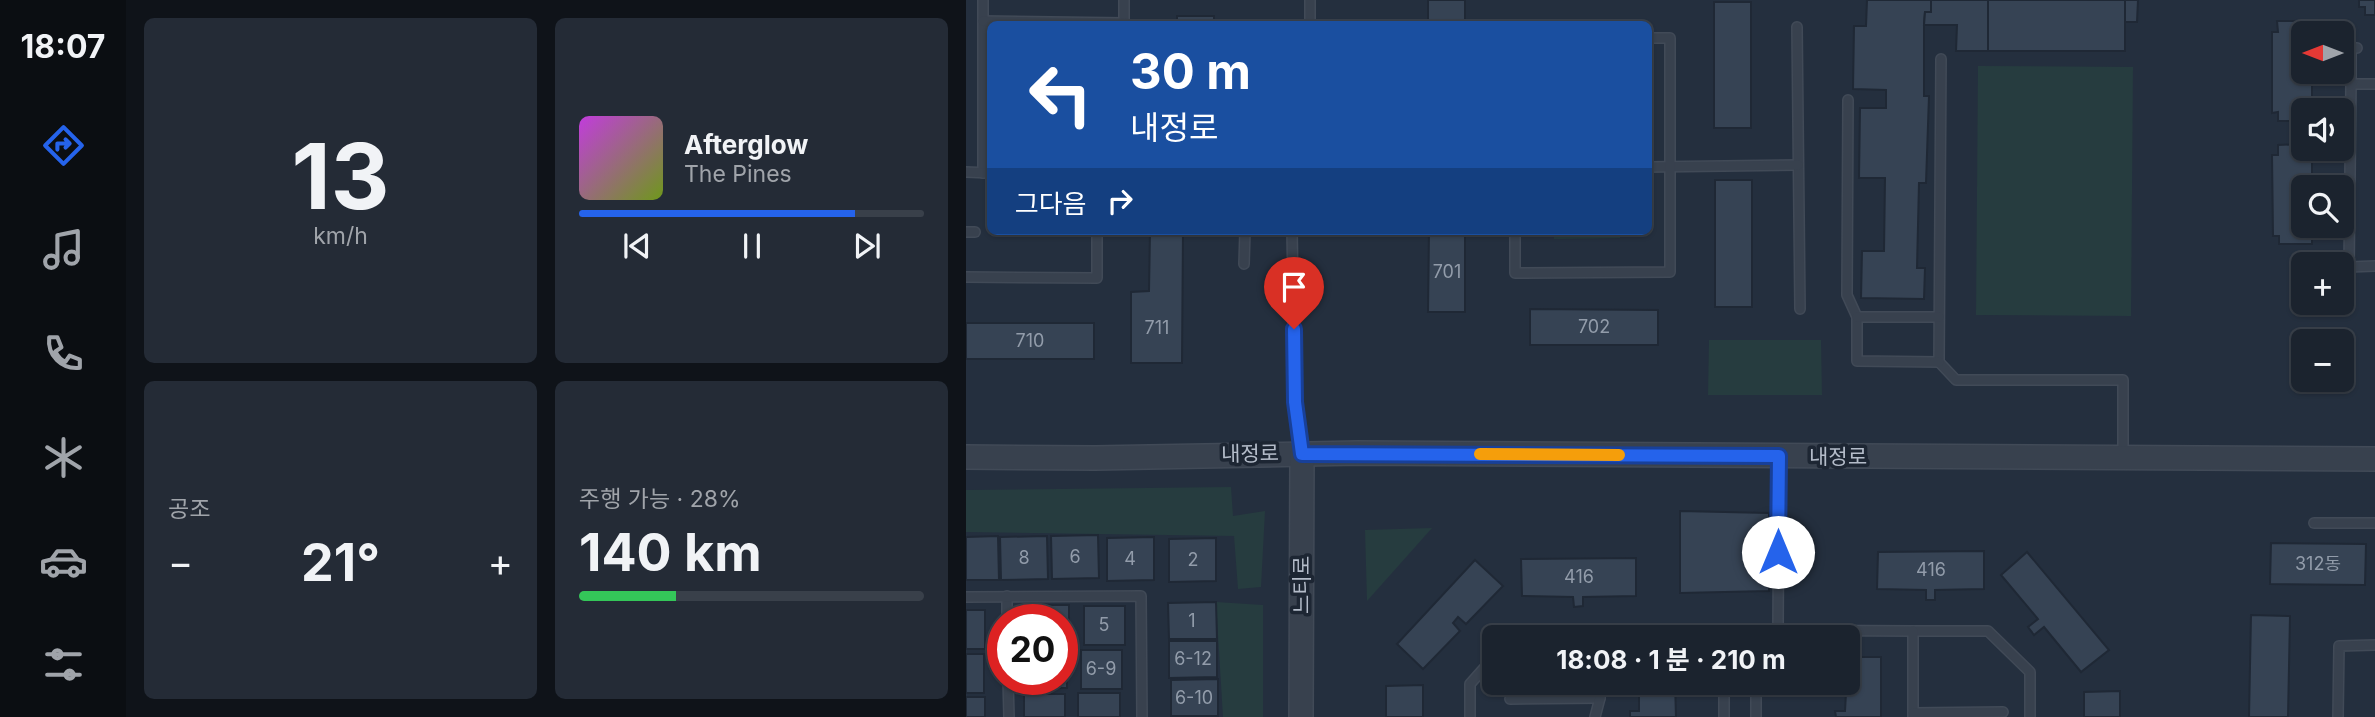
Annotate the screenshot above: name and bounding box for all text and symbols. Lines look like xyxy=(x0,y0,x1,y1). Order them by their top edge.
north arrow xyxy=(2291,21,2354,84)
map controls xyxy=(2291,21,2354,392)
text: 18:07 xyxy=(21,27,105,66)
text: 30 m xyxy=(1130,42,1251,101)
icon: left xyxy=(1015,49,1106,140)
button: sound xyxy=(2291,98,2354,161)
text: 내정로 xyxy=(1130,108,1218,147)
icon: directions xyxy=(39,121,88,170)
text: 13 xyxy=(292,121,389,231)
text: Afterglow xyxy=(684,129,808,160)
text: The Pines xyxy=(684,160,792,188)
button: search xyxy=(2291,175,2354,238)
icon: right xyxy=(1101,182,1139,220)
text: 그다음 xyxy=(1015,188,1087,219)
text: km/h xyxy=(313,222,368,250)
icon: music xyxy=(39,225,88,274)
icon: previous xyxy=(618,227,656,265)
icon: pause xyxy=(733,227,771,265)
icon: next xyxy=(848,227,886,265)
button: + xyxy=(2291,252,2354,315)
pin xyxy=(1264,257,1324,329)
house number: 701 xyxy=(1433,261,1461,282)
icon: arrive xyxy=(1275,268,1313,306)
house number: 702 xyxy=(1578,316,1610,337)
house number: 711 xyxy=(1145,317,1169,338)
icon: phone xyxy=(39,329,88,378)
button: − xyxy=(2291,329,2354,392)
house number: 710 xyxy=(1016,330,1044,351)
icon: climate xyxy=(39,433,88,482)
street label: 내정로 xyxy=(1221,440,1279,467)
street label: 내정로 xyxy=(1809,444,1867,469)
text: 주행 가능 · 28% xyxy=(579,485,741,513)
text: 공조 xyxy=(168,495,210,523)
position arrow xyxy=(1741,515,1815,589)
text: 140 km xyxy=(579,521,762,584)
text: 21° xyxy=(301,531,380,594)
icon: car xyxy=(39,537,88,586)
text: − xyxy=(168,539,193,585)
text: + xyxy=(488,539,513,585)
house number: 6 xyxy=(1069,546,1081,567)
house number: 8 xyxy=(1018,547,1030,568)
house number: 4 xyxy=(1124,548,1136,569)
house number: 2 xyxy=(1188,549,1198,570)
house number: 312동 xyxy=(2295,553,2341,574)
street label: 느티로 xyxy=(1289,556,1314,614)
house number: 416 xyxy=(1916,559,1946,580)
house number: 416 xyxy=(1564,566,1594,587)
speed limit sign: 20 xyxy=(987,604,1078,695)
house number: 1 xyxy=(1188,610,1196,631)
house number: 5 xyxy=(1099,614,1109,635)
icon: filters xyxy=(39,640,88,689)
text: 18:08 · 1 분 · 210 m xyxy=(1556,644,1786,675)
house number: 6-12 xyxy=(1174,648,1212,669)
house number: 6-9 xyxy=(1086,658,1116,679)
house number: 6-10 xyxy=(1175,687,1213,708)

